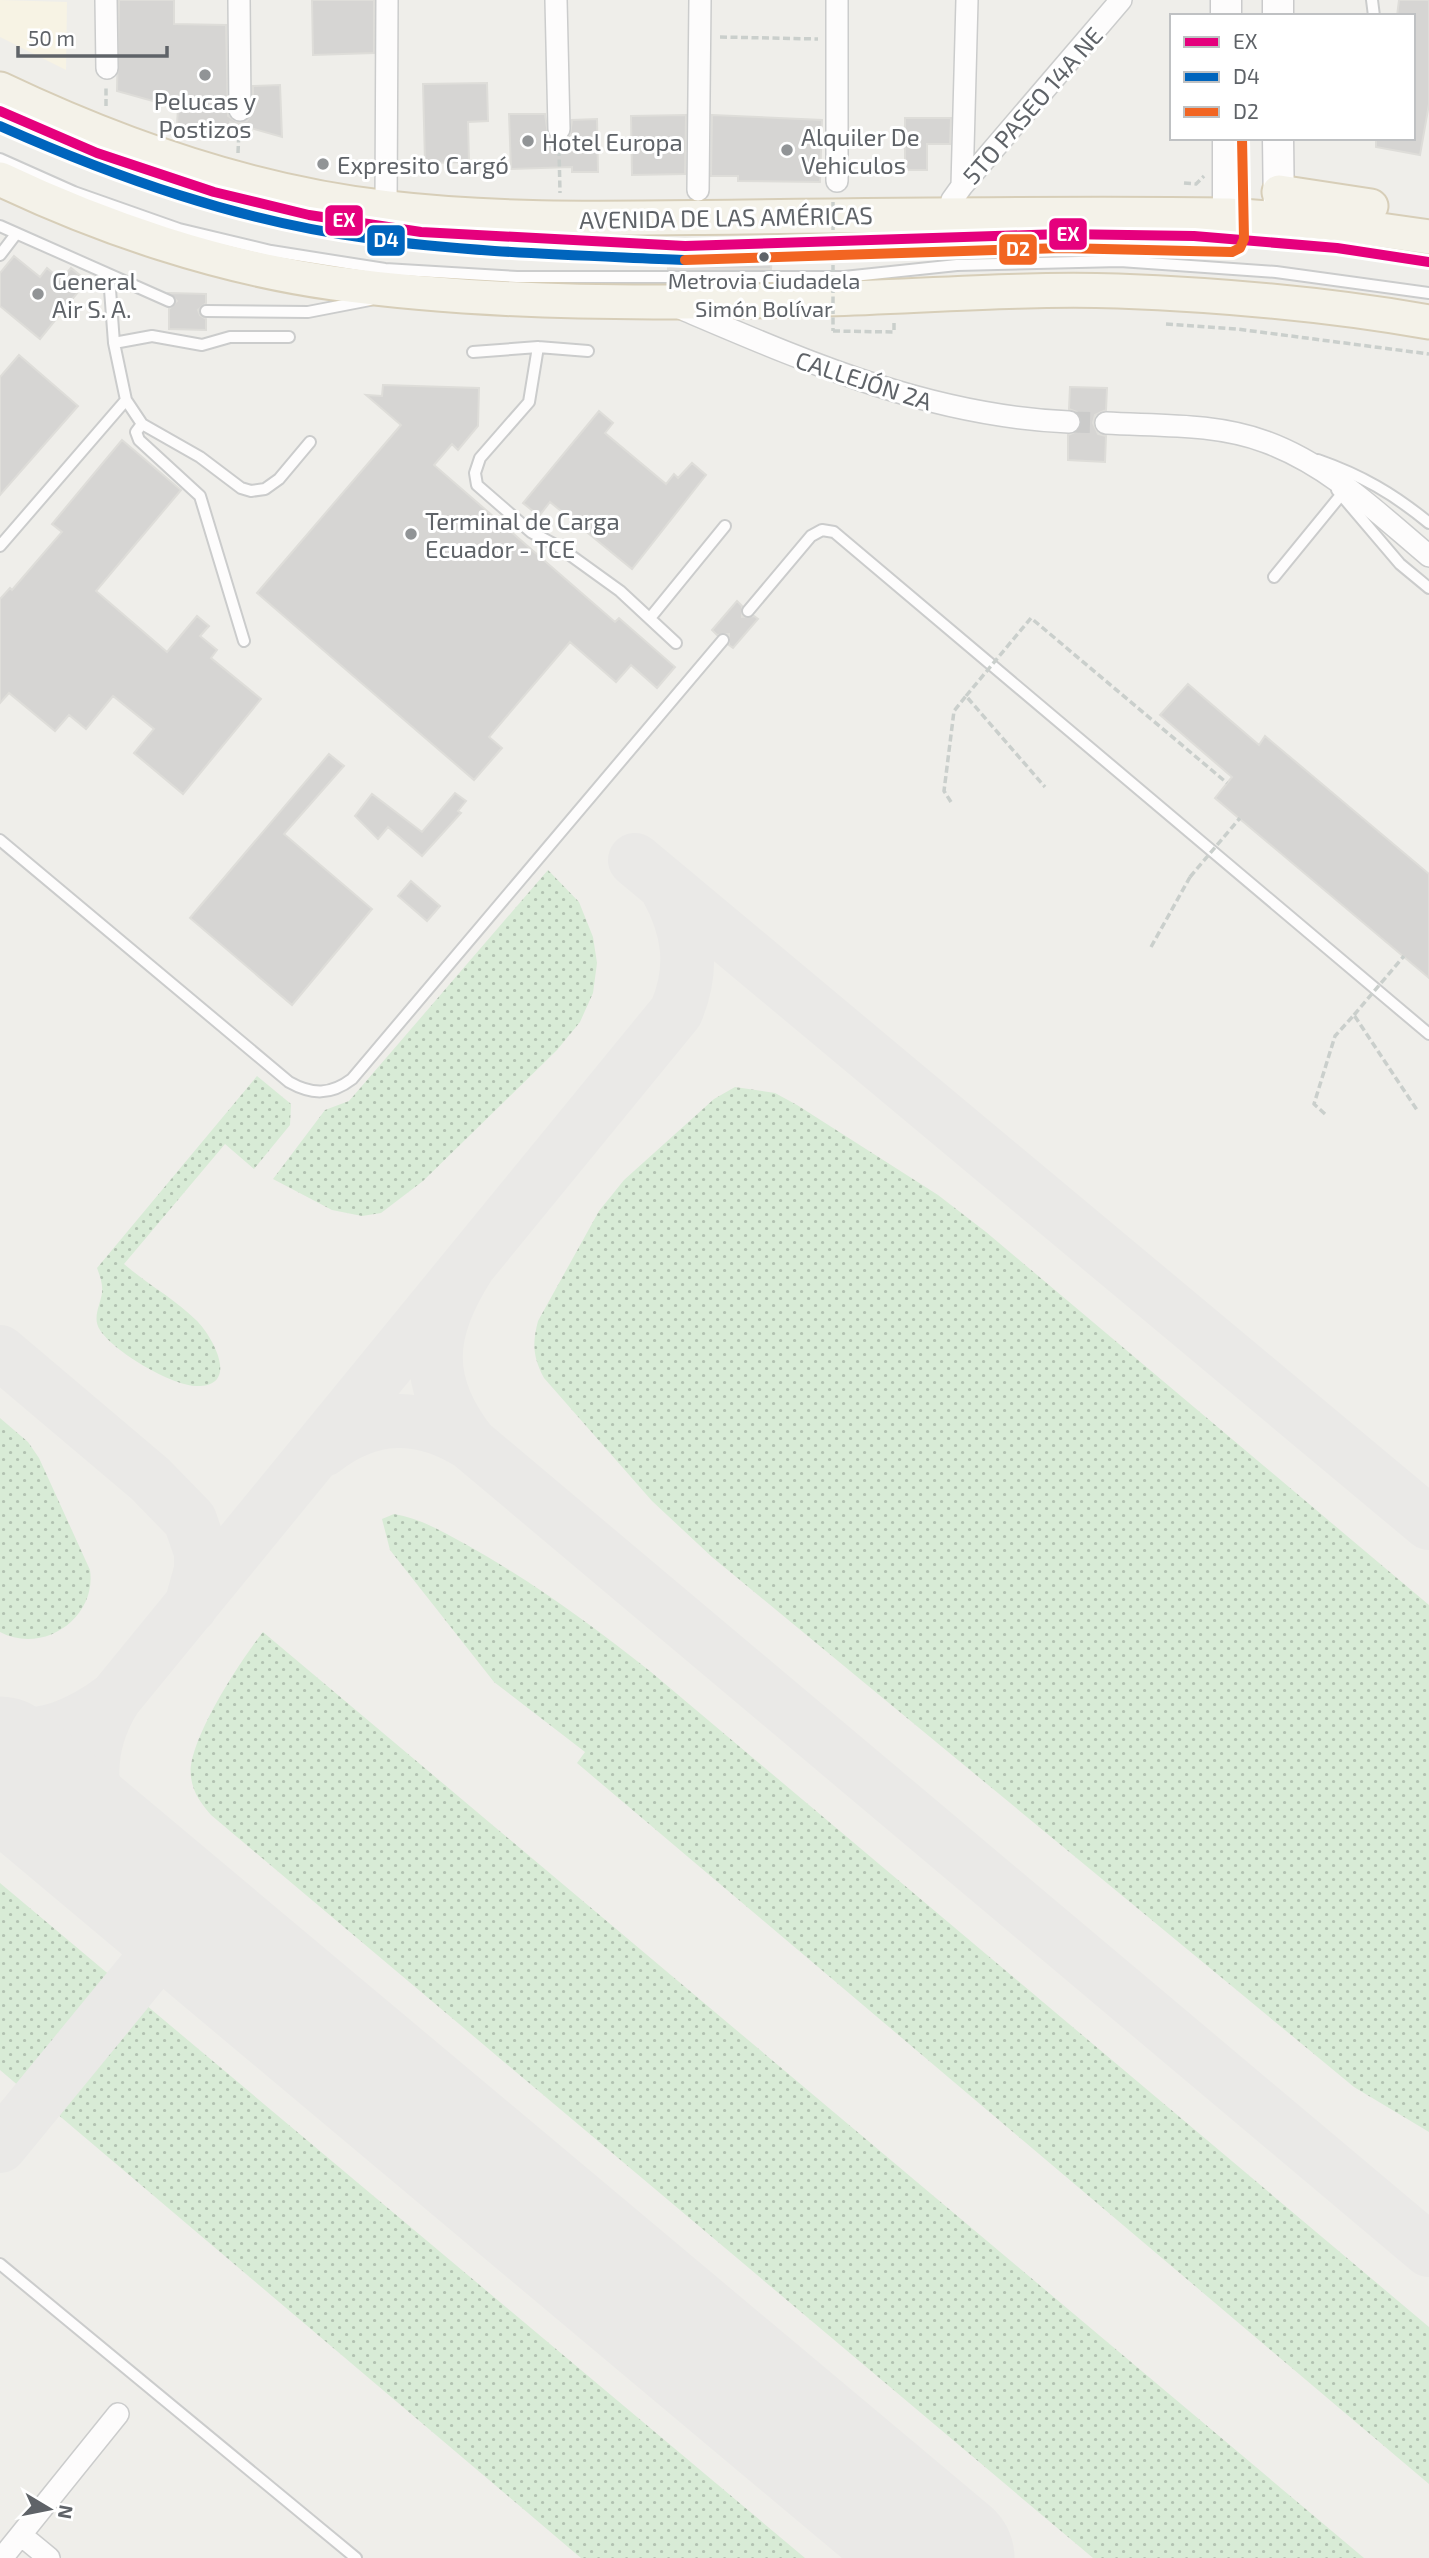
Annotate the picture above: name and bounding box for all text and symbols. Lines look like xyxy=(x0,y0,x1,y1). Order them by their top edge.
scale bar xyxy=(18,14,166,58)
legend xyxy=(1170,14,1415,140)
street label: 5TO PASEO 14A NE xyxy=(956,21,1108,189)
text: 50 m xyxy=(28,25,75,50)
text: EX xyxy=(1233,28,1258,53)
text: D4 xyxy=(1233,63,1260,88)
marker: Pelucas y Postizos xyxy=(197,67,213,83)
place label: Pelucas y Postizos xyxy=(154,86,256,143)
text: D2 xyxy=(1233,98,1259,123)
place label: Alquiler De Vehiculos xyxy=(801,122,920,179)
place label: Hotel Europa xyxy=(542,127,683,156)
marker: Hotel Europa xyxy=(520,133,536,149)
marker: Alquiler De Vehiculos xyxy=(779,142,795,158)
place label: Expresito Cargó xyxy=(337,150,509,179)
marker: Expresito Cargó xyxy=(315,156,331,172)
street label: AVENIDA DE LAS AMÉRICAS xyxy=(579,200,873,234)
line badge: EX xyxy=(324,204,364,237)
text: EX xyxy=(332,208,356,231)
line badge: EX xyxy=(1048,217,1088,251)
text: EX xyxy=(1056,222,1080,245)
line badge: D4 xyxy=(366,224,406,257)
text: D4 xyxy=(373,228,399,251)
line badge: D2 xyxy=(998,233,1038,266)
text: D2 xyxy=(1006,237,1030,260)
marker: Metrovia Ciudadela Simón Bolívar xyxy=(757,250,771,264)
place label: General Air S. A. xyxy=(52,266,137,323)
place label: Metrovia Ciudadela Simón Bolívar xyxy=(668,267,860,321)
marker: General Air S. A. xyxy=(30,286,46,302)
street label: CALLEJÓN 2A xyxy=(792,344,936,416)
place label: Terminal de Carga Ecuador - TCE xyxy=(425,506,620,563)
marker: Terminal de Carga Ecuador - TCE xyxy=(403,526,419,542)
north arrow xyxy=(14,2474,84,2544)
text: N xyxy=(54,2503,79,2521)

